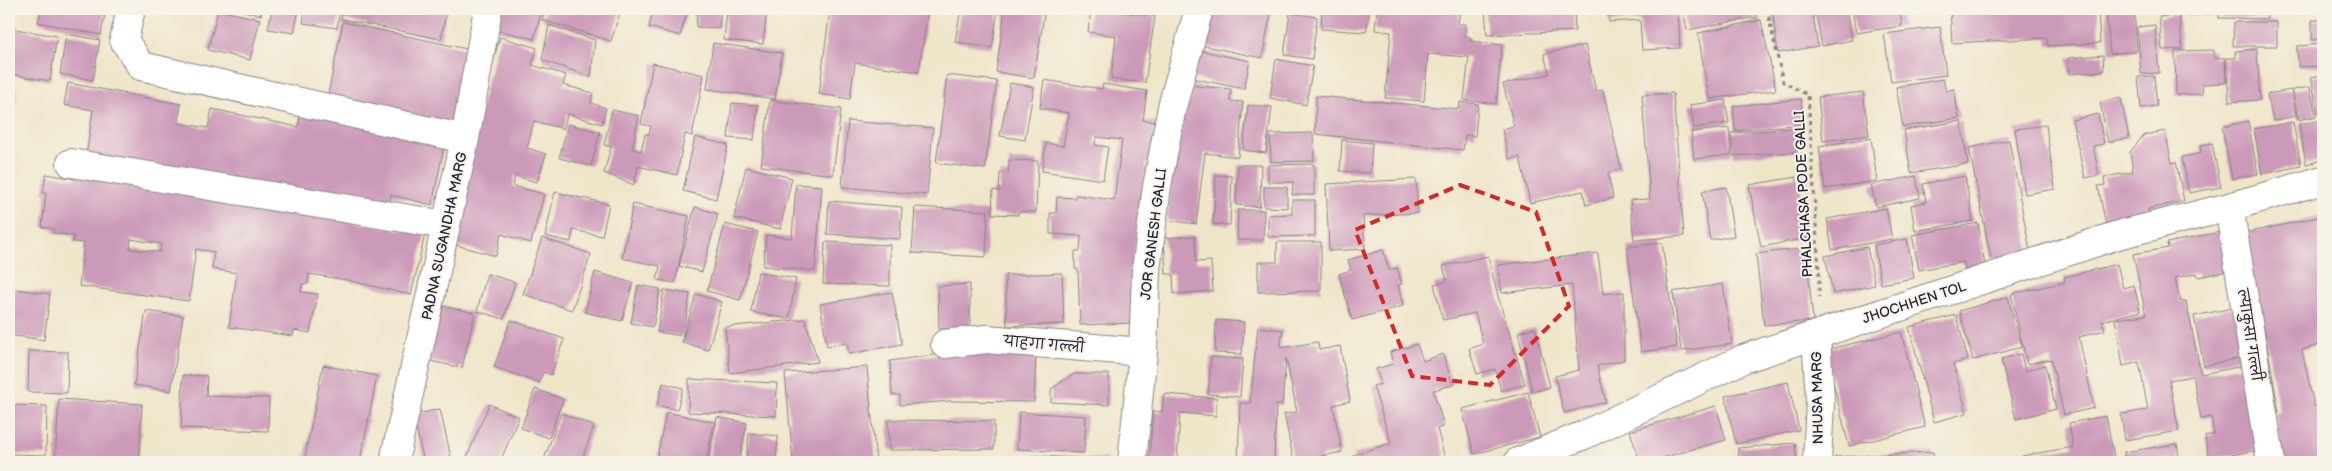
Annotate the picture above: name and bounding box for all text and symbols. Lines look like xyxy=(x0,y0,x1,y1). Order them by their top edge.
street label: PHALCHASA PODE GALLI xyxy=(1791,110,1816,278)
street label: PADNA SUGANDHA MARG xyxy=(418,150,471,322)
street label: JOR GANESH GALLI xyxy=(1137,167,1170,301)
street label: JHOCHHEN TOL xyxy=(1860,278,1968,327)
street label: ल्याकुसा गल्ली xyxy=(2231,286,2268,384)
street label: याहगा गल्ली xyxy=(1002,329,1087,357)
street label: NHUSA MARG xyxy=(1808,351,1827,445)

